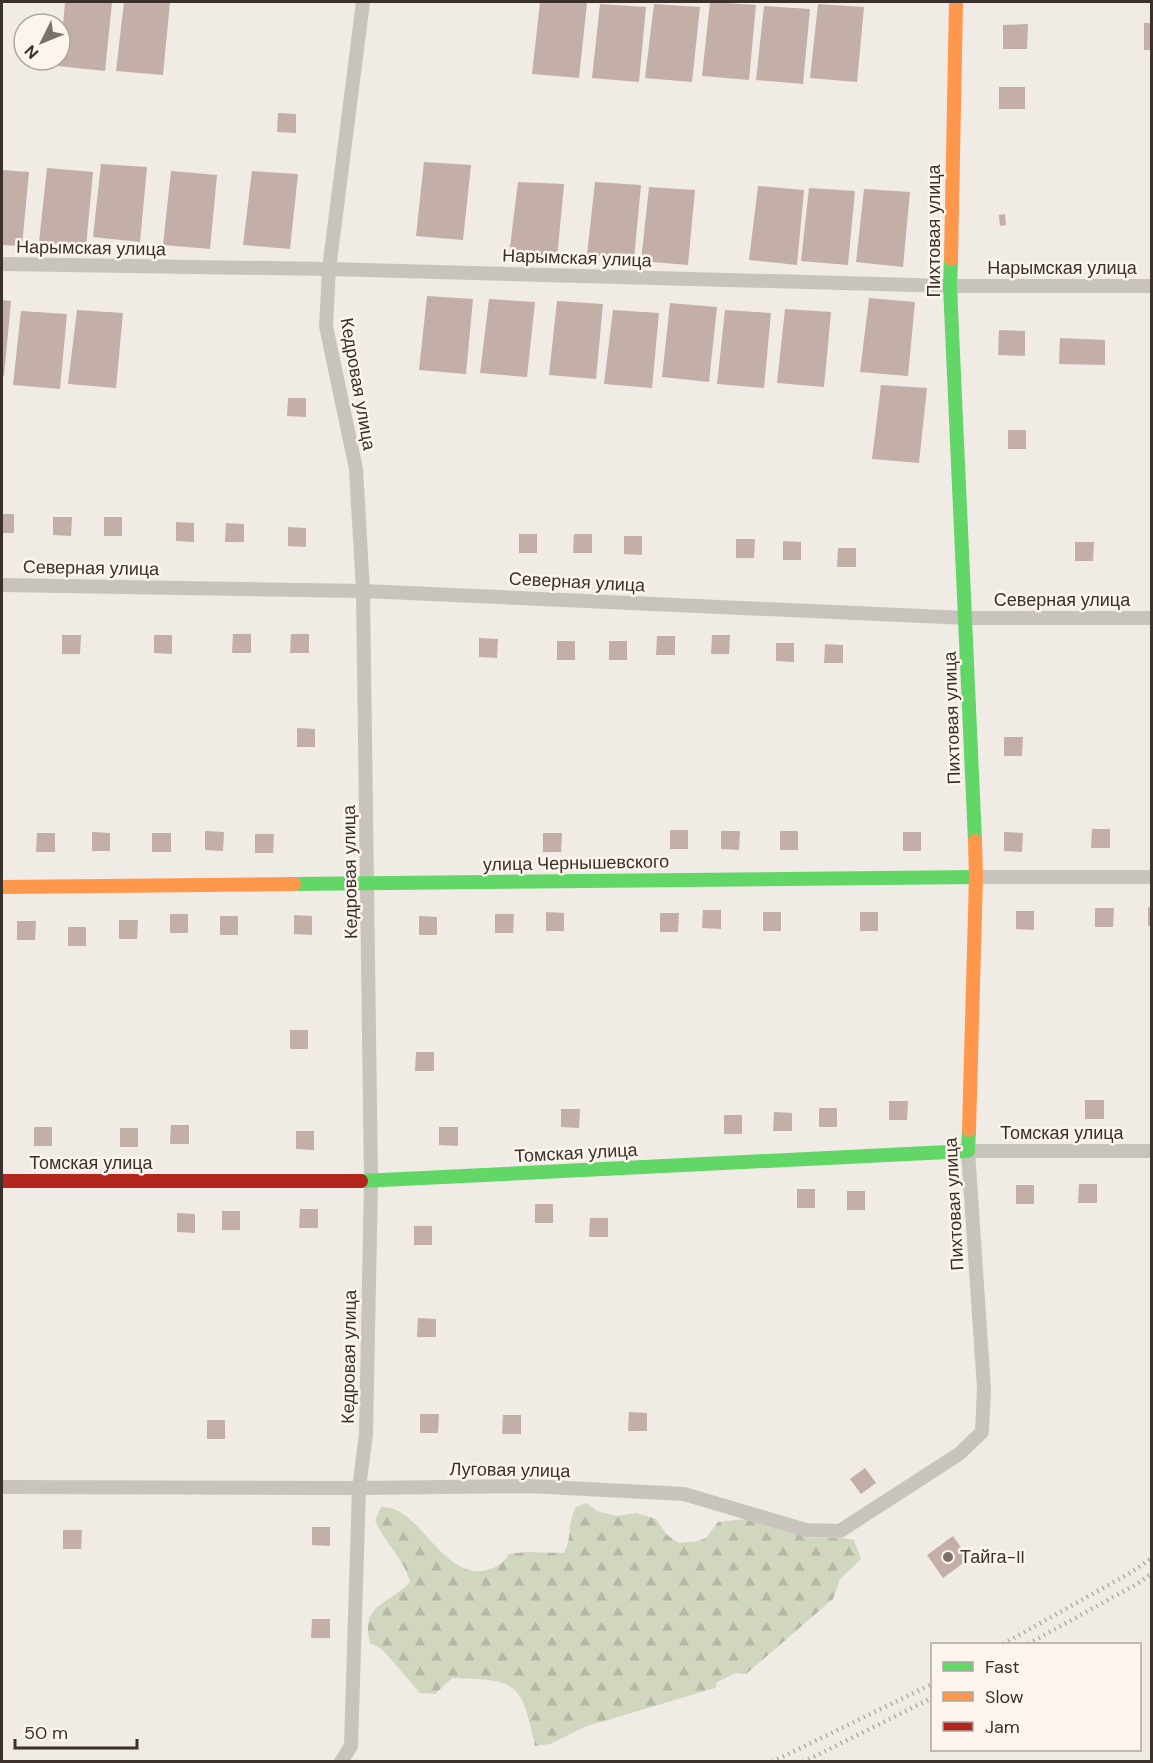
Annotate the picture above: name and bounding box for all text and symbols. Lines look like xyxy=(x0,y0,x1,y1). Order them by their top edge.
north arrow xyxy=(12,12,72,72)
text: N xyxy=(20,40,43,63)
street label: Пихтовая улица xyxy=(922,163,946,298)
street label: Нарымская улица xyxy=(16,235,167,261)
street label: Нарымская улица xyxy=(502,243,653,273)
street label: Нарымская улица xyxy=(987,256,1138,280)
street label: Кедровая улица xyxy=(335,316,382,453)
street label: Северная улица xyxy=(23,555,160,581)
street label: Северная улица xyxy=(508,566,647,598)
street label: Северная улица xyxy=(994,588,1131,612)
street label: Пихтовая улица xyxy=(938,650,966,785)
street label: Кедровая улица xyxy=(337,804,363,939)
street label: улица Чернышевского xyxy=(483,849,669,877)
street label: Томская улица xyxy=(1000,1121,1125,1145)
street label: Пихтовая улица xyxy=(938,1136,969,1271)
street label: Томская улица xyxy=(514,1138,639,1168)
street label: Томская улица xyxy=(29,1151,154,1175)
street label: Кедровая улица xyxy=(336,1289,362,1424)
street label: Луговая улица xyxy=(450,1457,571,1483)
place label: Тайга-II xyxy=(960,1545,1025,1569)
marker: Тайга-II xyxy=(941,1550,955,1564)
legend xyxy=(931,1643,1141,1751)
text: Fast xyxy=(985,1655,1020,1679)
text: Slow xyxy=(985,1685,1024,1709)
scale bar xyxy=(15,1712,136,1750)
text: Jam xyxy=(985,1715,1020,1739)
text: 50 m xyxy=(24,1721,68,1745)

